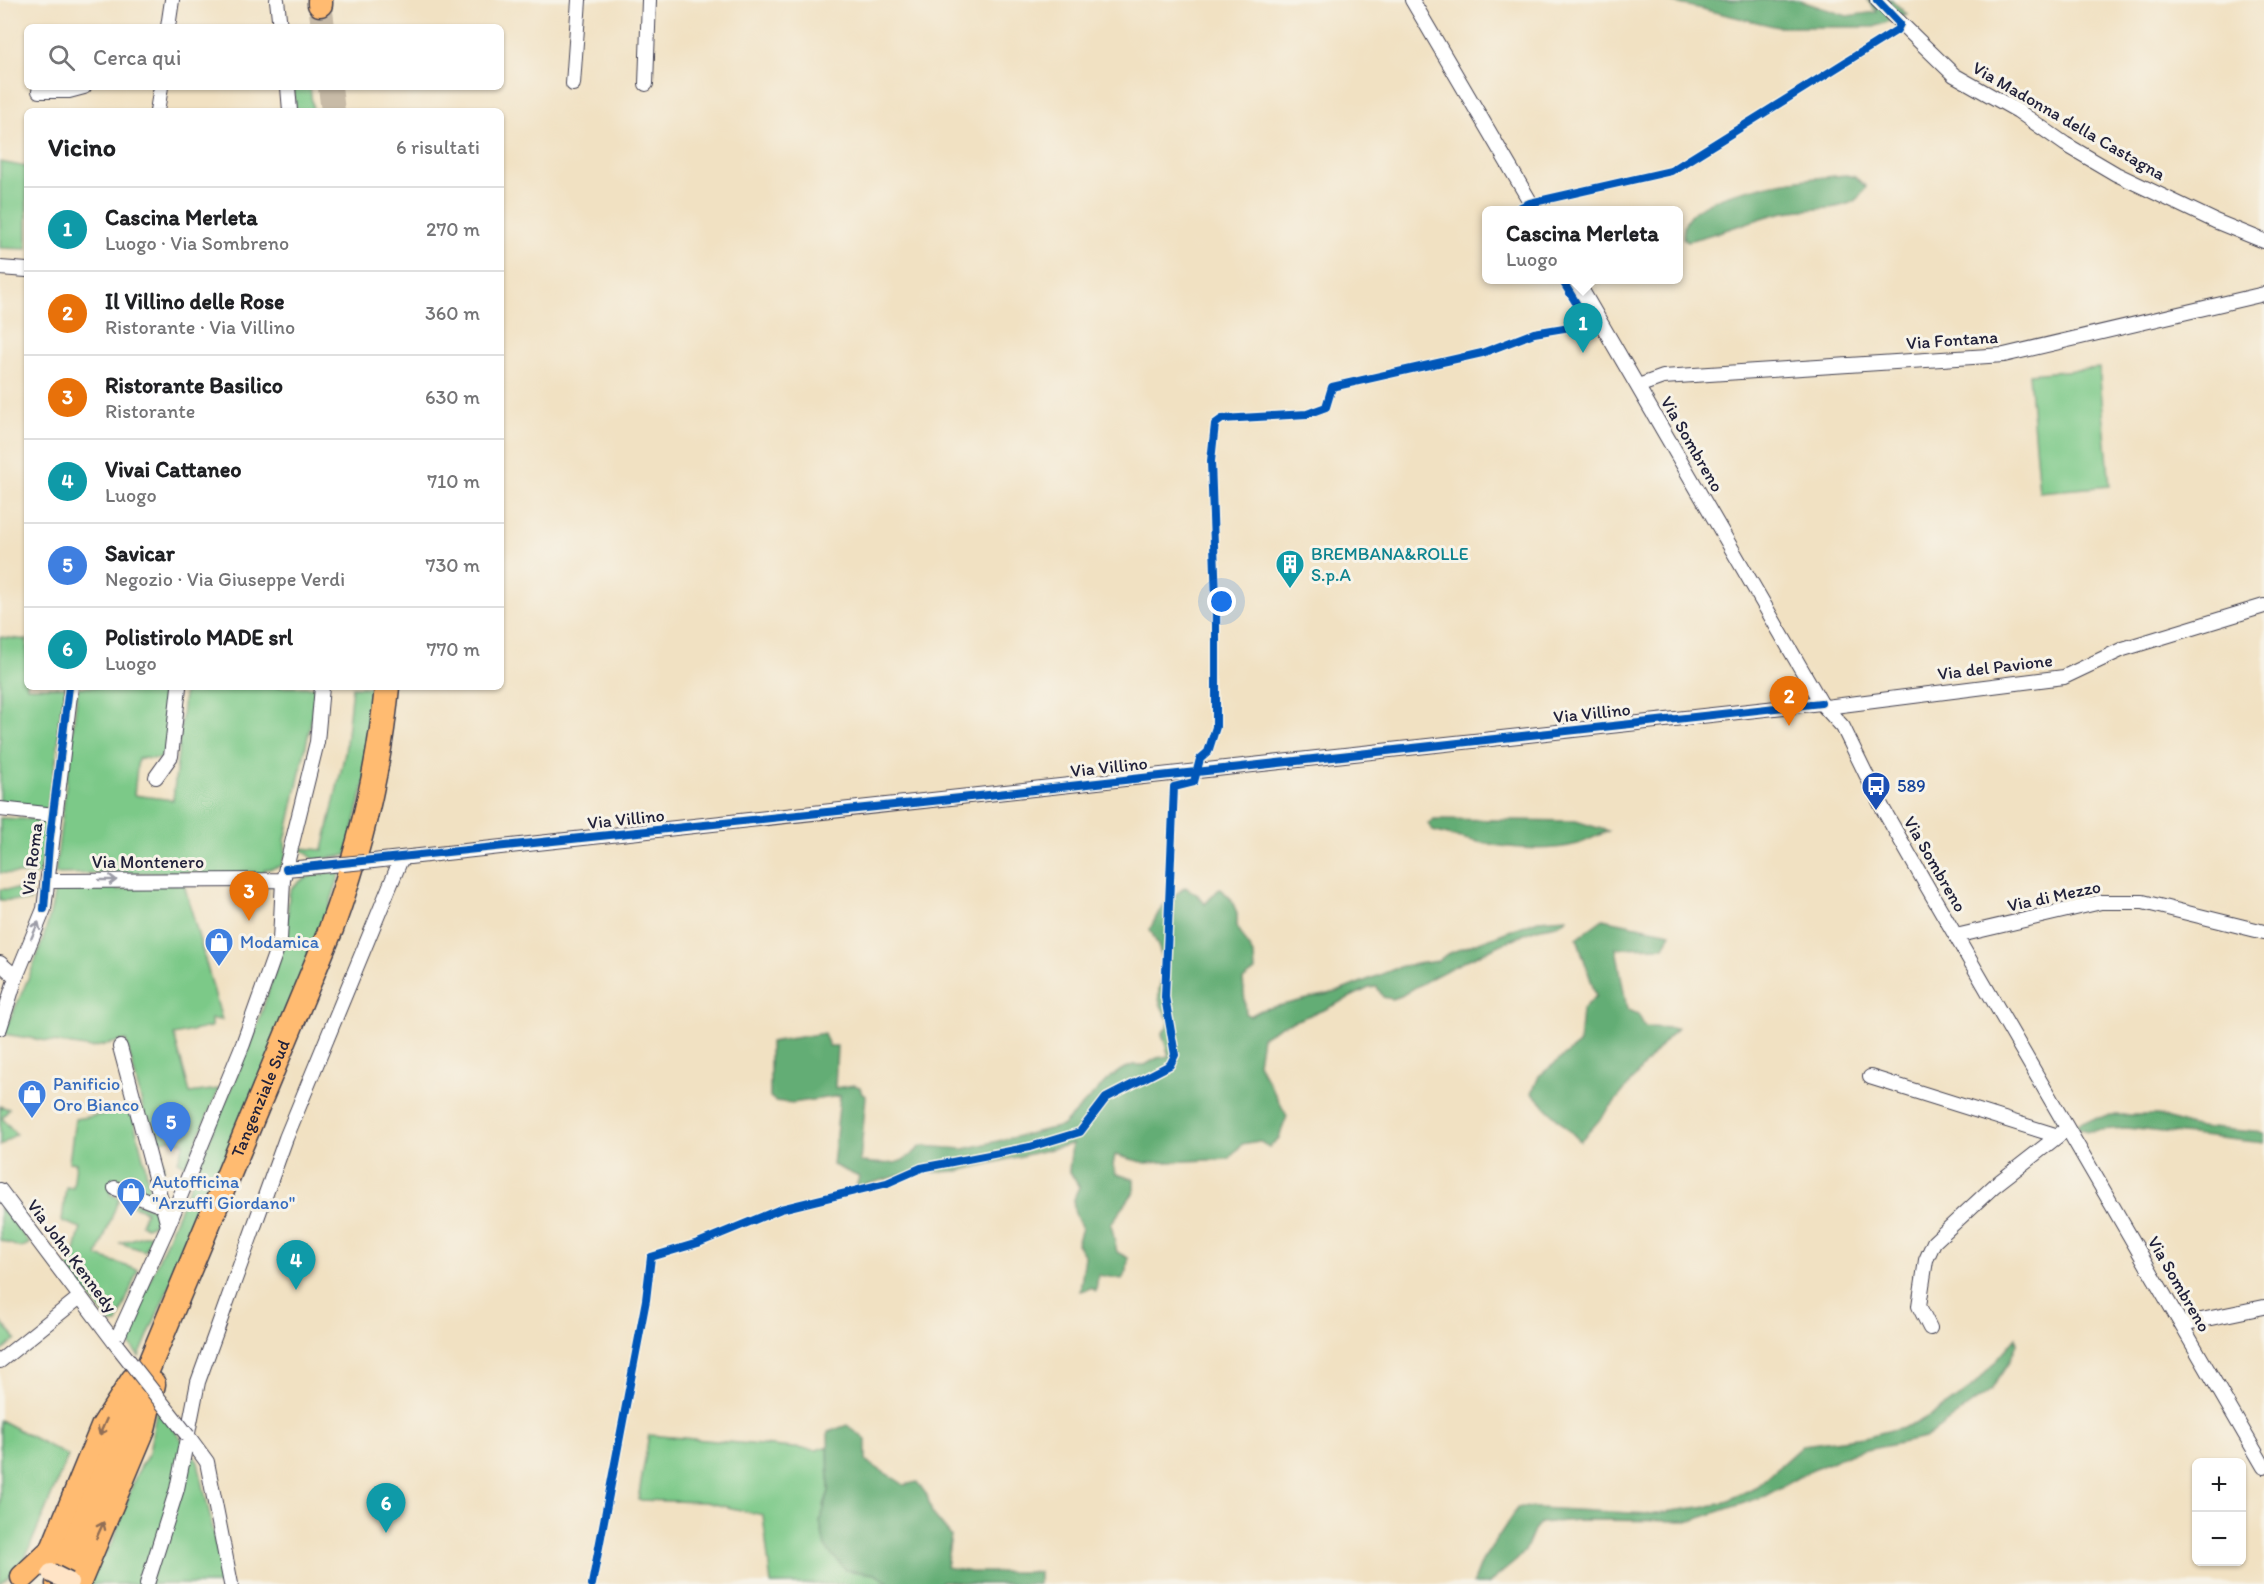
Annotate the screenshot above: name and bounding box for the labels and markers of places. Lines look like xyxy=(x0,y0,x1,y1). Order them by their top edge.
pin: 1 xyxy=(1564,304,1602,353)
place label: BREMBANA&ROLLE S.p.A xyxy=(1311,543,1469,586)
building icon: BREMBANA&ROLLE S.p.A xyxy=(1274,548,1306,590)
pin: 2 xyxy=(1770,676,1808,726)
bus stop icon: 589 xyxy=(1860,770,1892,812)
place label: 589 xyxy=(1897,775,1926,797)
pin: 3 xyxy=(230,872,268,921)
shop icon: Modamica xyxy=(203,926,235,968)
place label: Modamica xyxy=(240,931,320,953)
place label: Panificio Oro Bianco xyxy=(53,1073,139,1116)
shop icon: Panificio Oro Bianco xyxy=(16,1078,48,1120)
pin: 5 xyxy=(152,1102,190,1152)
place label: Autofficina "Arzuffi Giordano" xyxy=(152,1171,295,1214)
shop icon: Autofficina "Arzuffi Giordano" xyxy=(115,1176,147,1218)
pin: 4 xyxy=(276,1240,316,1290)
pin: 6 xyxy=(366,1484,406,1533)

